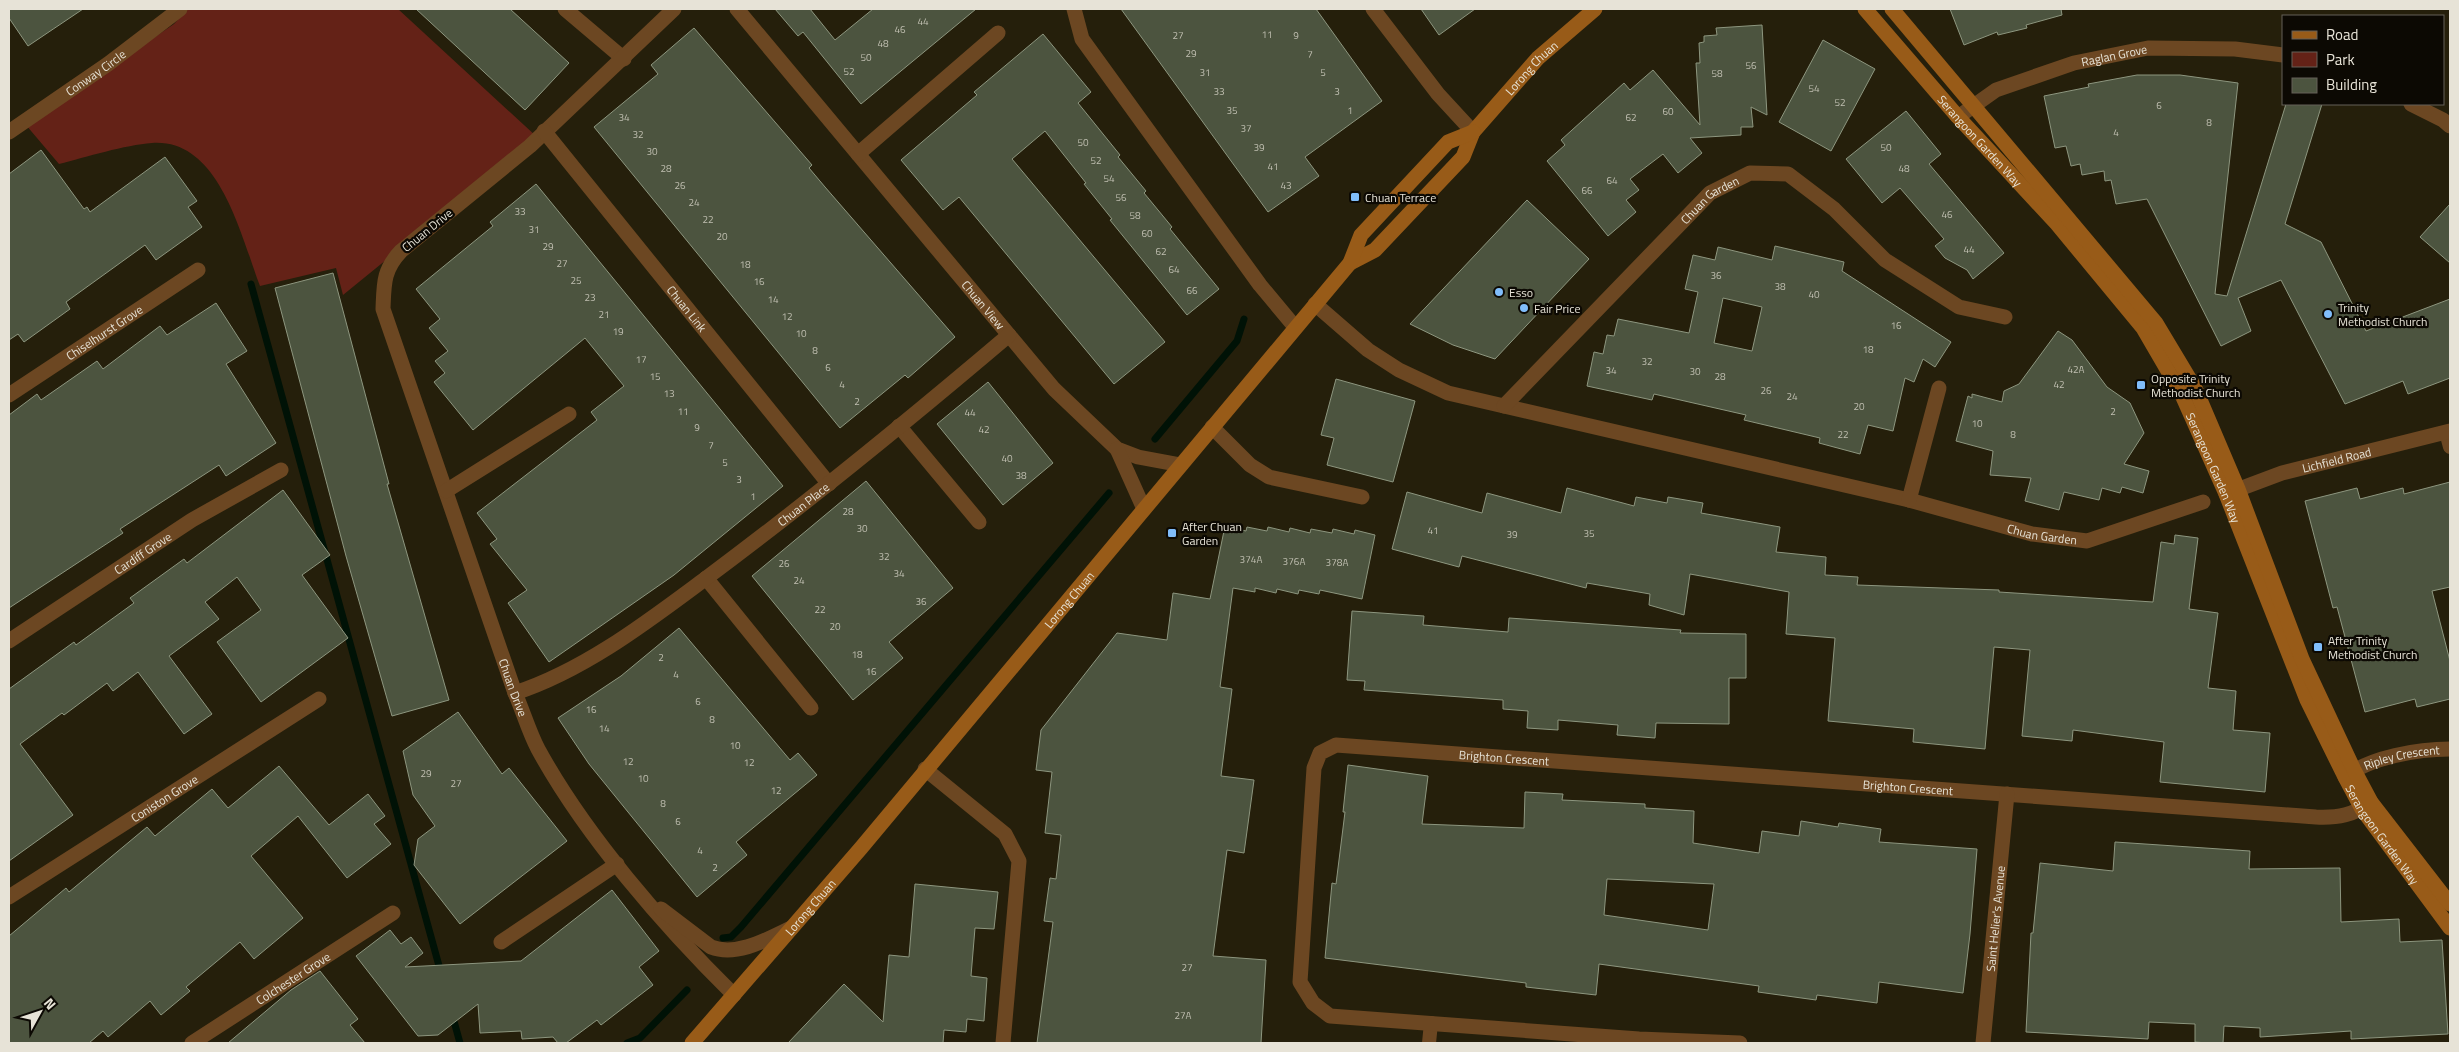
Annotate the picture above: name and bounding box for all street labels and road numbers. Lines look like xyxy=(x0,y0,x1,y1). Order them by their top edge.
street label: Lorong Chuan xyxy=(1500,36,1562,99)
street label: Raglan Grove xyxy=(2079,39,2149,71)
street label: Conway Circle xyxy=(61,44,130,100)
street label: Serangoon Garden Way xyxy=(1933,91,2027,191)
street label: Chuan Garden xyxy=(1676,171,1742,228)
street label: Chuan Drive xyxy=(397,204,457,256)
street label: Chuan View xyxy=(957,276,1010,333)
street label: Chuan Link xyxy=(663,281,712,336)
street label: Chiselhurst Grove xyxy=(62,300,146,365)
street label: Serangoon Garden Way xyxy=(2181,409,2246,526)
street label: Lichfield Road xyxy=(2300,442,2373,477)
street label: Chuan Place xyxy=(773,477,833,530)
street label: Chuan Garden xyxy=(2005,518,2078,549)
street label: Cardiff Grove xyxy=(110,527,175,579)
street label: Lorong Chuan xyxy=(1039,567,1098,632)
street label: Chuan Drive xyxy=(494,656,533,719)
street label: Ripley Crescent xyxy=(2360,740,2441,774)
street label: Brighton Crescent xyxy=(1458,745,1551,770)
street label: Coniston Grove xyxy=(127,769,201,827)
street label: Brighton Crescent xyxy=(1862,774,1955,800)
street label: Serangoon Garden Way xyxy=(2341,781,2424,888)
street label: Saint Helier's Avenue xyxy=(1980,865,2010,972)
street label: Lorong Chuan xyxy=(780,874,840,939)
street label: Colchester Grove xyxy=(252,947,334,1009)

